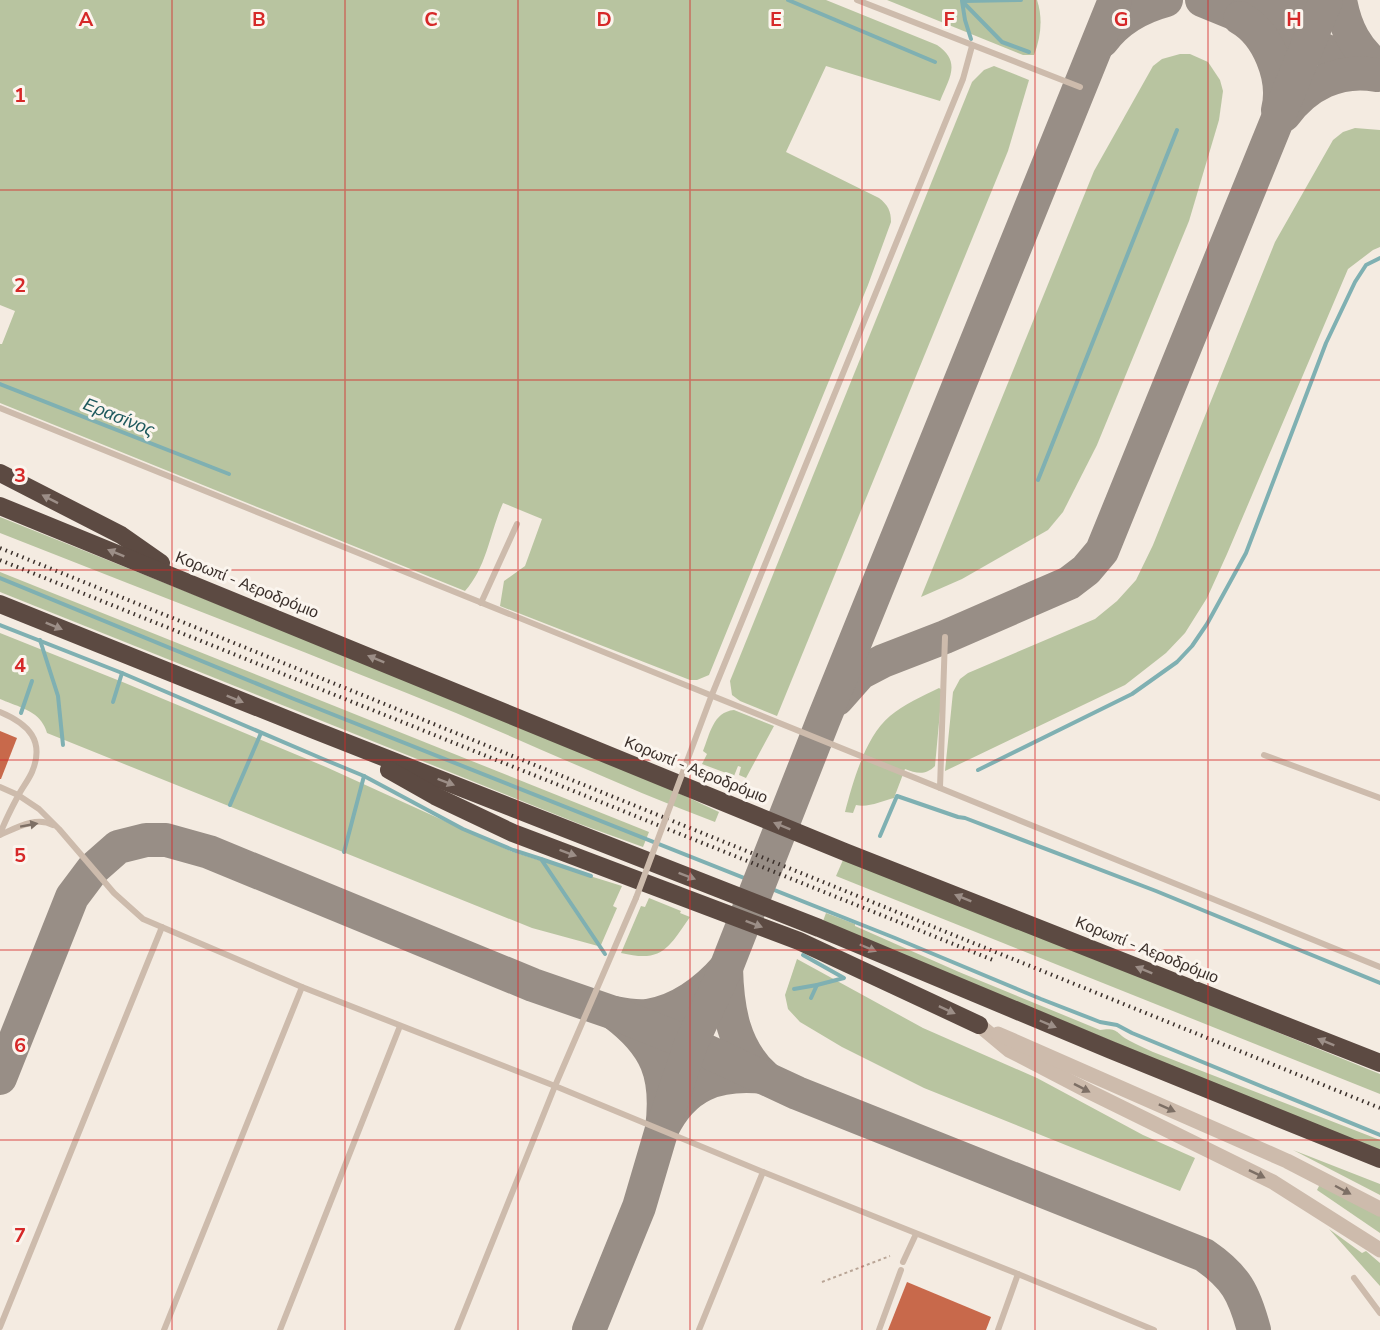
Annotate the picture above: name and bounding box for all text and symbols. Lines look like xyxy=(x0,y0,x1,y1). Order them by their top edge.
text: A xyxy=(79,6,94,33)
text: B xyxy=(252,6,266,33)
text: C xyxy=(424,6,438,33)
text: D xyxy=(596,6,612,33)
text: E xyxy=(770,6,782,33)
text: F xyxy=(943,6,955,33)
text: G xyxy=(1114,6,1128,33)
text: H xyxy=(1286,6,1302,33)
text: 1 xyxy=(14,82,26,109)
text: 2 xyxy=(14,272,26,299)
water label: Ερασίνος xyxy=(80,392,159,442)
text: 3 xyxy=(14,462,26,489)
one-way arrow xyxy=(42,494,59,504)
street label: Κορωπί - Αεροδρόμιο xyxy=(172,546,322,624)
one-way arrow xyxy=(107,548,125,557)
one-way arrow xyxy=(46,621,64,631)
text: 4 xyxy=(14,652,26,679)
one-way arrow xyxy=(366,654,384,664)
one-way arrow xyxy=(226,695,244,704)
street label: Κορωπί - Αεροδρόμιο xyxy=(621,731,771,809)
one-way arrow xyxy=(437,778,455,787)
one-way arrow xyxy=(20,820,39,829)
one-way arrow xyxy=(773,821,791,830)
text: 5 xyxy=(14,842,26,869)
one-way arrow xyxy=(559,848,577,858)
one-way arrow xyxy=(678,871,696,881)
one-way arrow xyxy=(954,893,972,902)
street label: Κορωπί - Αεροδρόμιο xyxy=(1072,911,1222,989)
one-way arrow xyxy=(746,919,764,929)
one-way arrow xyxy=(859,943,877,953)
one-way arrow xyxy=(1135,965,1153,975)
one-way arrow xyxy=(938,1006,955,1015)
one-way arrow xyxy=(1039,1019,1057,1029)
text: 6 xyxy=(14,1032,26,1059)
one-way arrow xyxy=(1316,1037,1334,1047)
one-way arrow xyxy=(1073,1083,1090,1093)
one-way arrow xyxy=(1158,1103,1176,1113)
one-way arrow xyxy=(1248,1169,1265,1178)
one-way arrow xyxy=(1335,1185,1352,1195)
text: 7 xyxy=(14,1222,26,1249)

